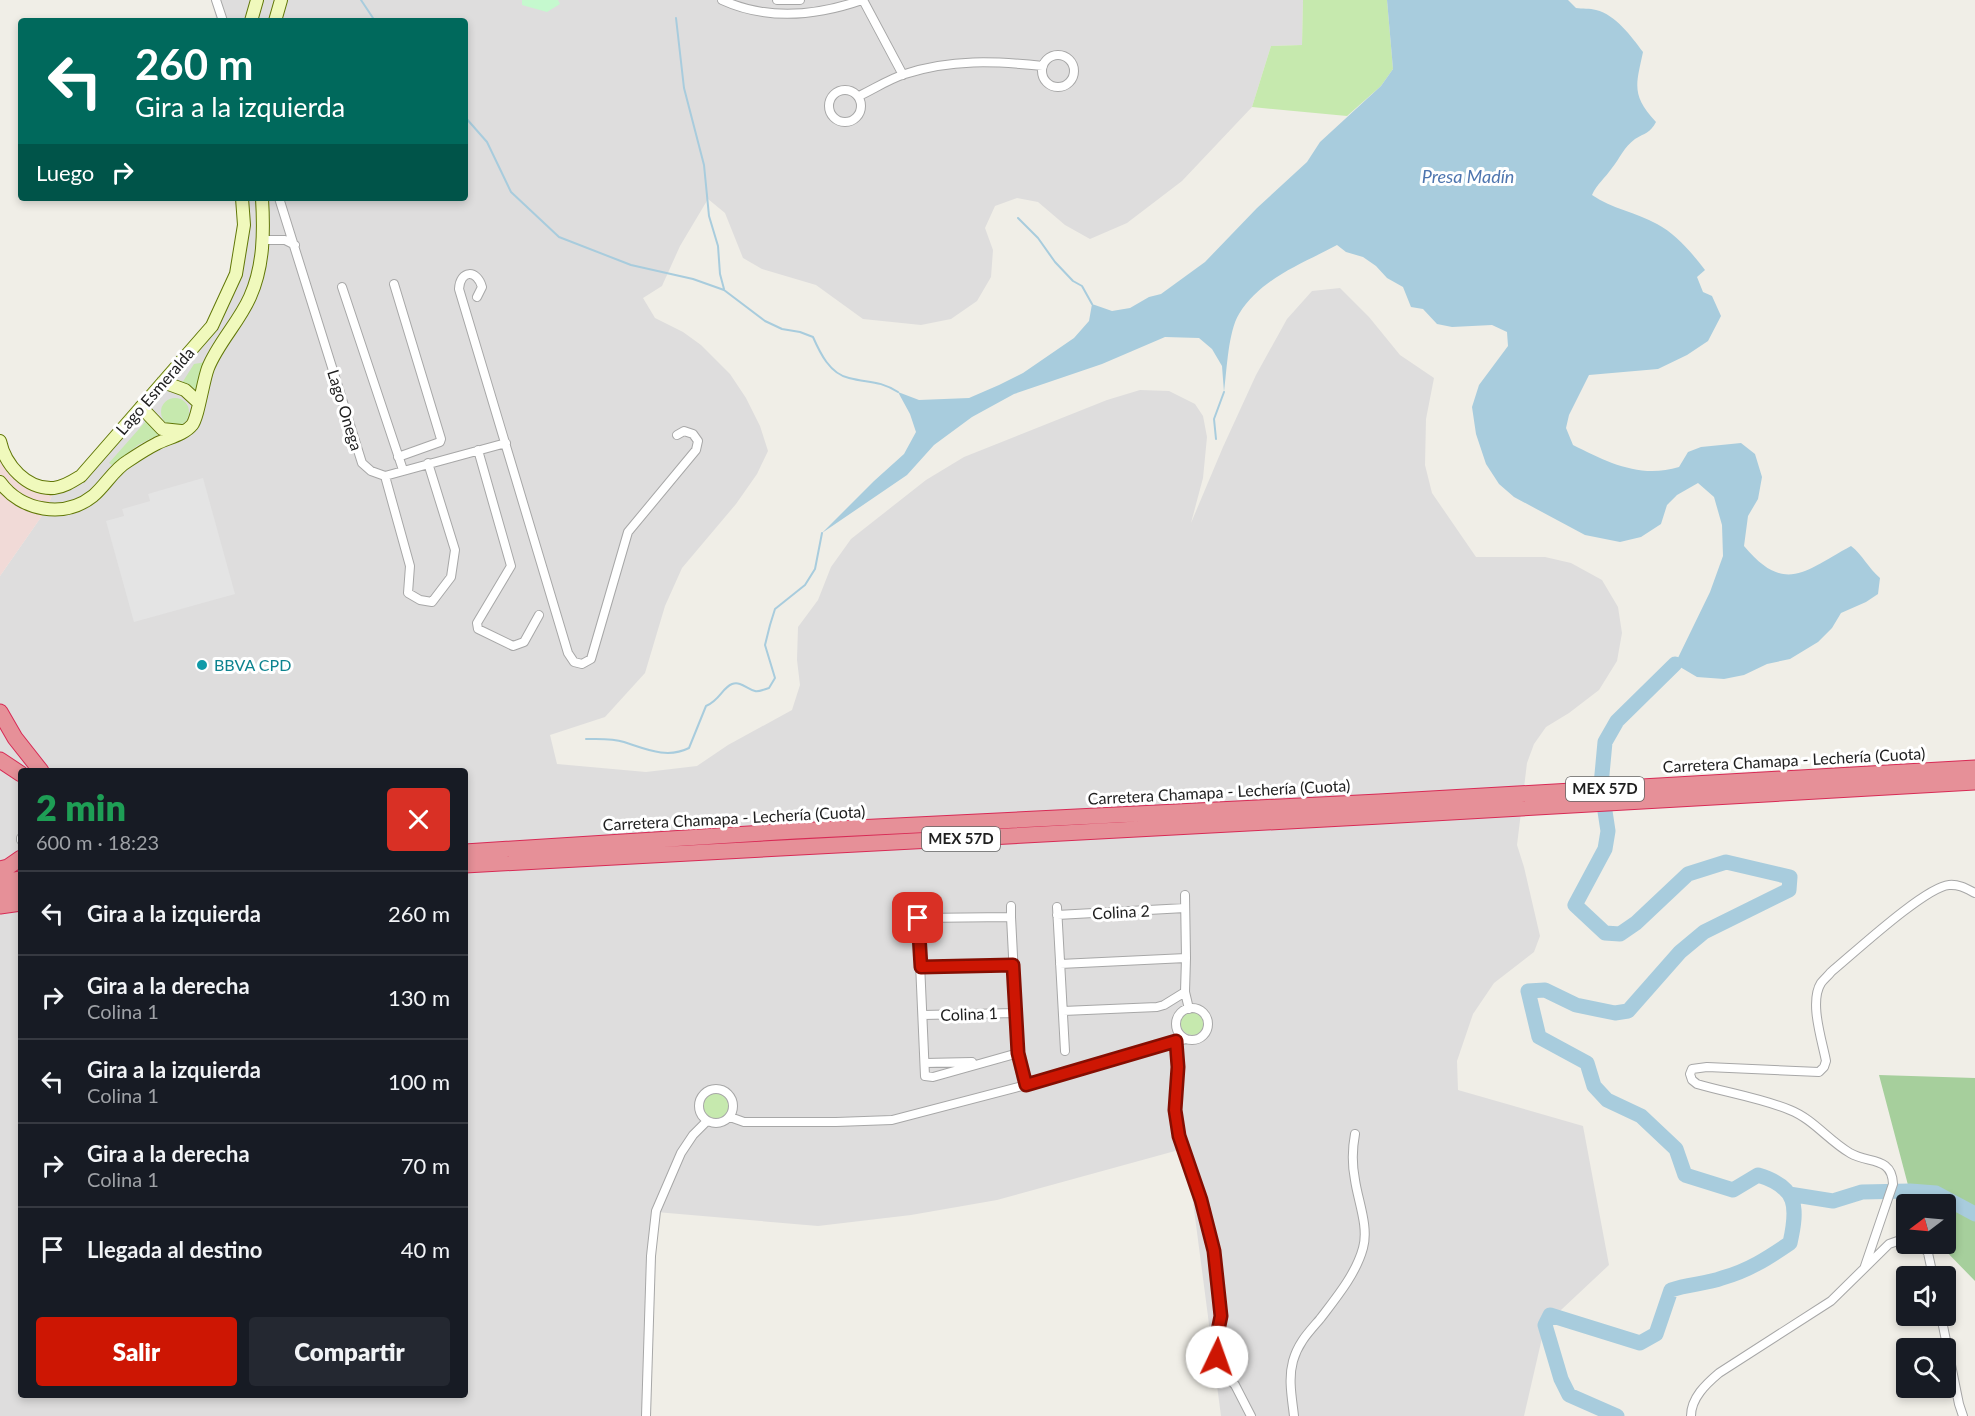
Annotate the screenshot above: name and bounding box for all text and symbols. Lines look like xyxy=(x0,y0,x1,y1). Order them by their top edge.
text: 260 m xyxy=(135,39,253,89)
icon: left xyxy=(36,42,114,120)
text: Gira a la izquierda xyxy=(135,90,345,123)
icon: right xyxy=(106,156,139,189)
text: Luego xyxy=(36,159,94,186)
water label: Presa Madín xyxy=(1422,165,1514,187)
street label: Lago Esmeralda xyxy=(112,343,198,438)
street label: Lago Onega xyxy=(324,367,367,453)
place label: BBVA CPD xyxy=(214,655,291,674)
marker: BBVA CPD xyxy=(195,658,209,672)
street label: Carretera Chamapa - Lechería (Cuota) xyxy=(1662,743,1926,776)
street label: Carretera Chamapa - Lechería (Cuota) xyxy=(1087,775,1351,808)
road number: MEX 57D xyxy=(1566,777,1644,801)
text: 2 min xyxy=(36,785,126,829)
button: close xyxy=(387,788,450,851)
street label: Carretera Chamapa - Lechería (Cuota) xyxy=(602,801,866,834)
road number: MEX 57D xyxy=(922,827,1000,851)
text: 600 m · 18:23 xyxy=(36,830,159,854)
pin xyxy=(892,892,943,943)
icon: left xyxy=(36,897,69,930)
text: Gira a la izquierda xyxy=(87,900,261,927)
text: 260 m xyxy=(388,900,450,927)
icon: arrive xyxy=(901,901,934,934)
street label: Colina 2 xyxy=(1092,901,1150,922)
text: Gira a la derecha xyxy=(87,972,250,999)
icon: right xyxy=(36,981,69,1014)
text: 130 m xyxy=(388,984,450,1011)
text: Colina 1 xyxy=(87,999,159,1023)
street label: Colina 1 xyxy=(940,1003,998,1024)
text: Gira a la izquierda xyxy=(87,1056,261,1083)
icon: left xyxy=(36,1065,69,1098)
text: 100 m xyxy=(388,1068,450,1095)
text: Colina 1 xyxy=(87,1083,159,1107)
text: Gira a la derecha xyxy=(87,1140,250,1167)
icon: right xyxy=(36,1149,69,1182)
text: 70 m xyxy=(401,1152,450,1179)
text: Colina 1 xyxy=(87,1167,159,1191)
north arrow xyxy=(1896,1194,1956,1254)
map controls xyxy=(1896,1194,1956,1398)
icon: arrive xyxy=(36,1233,69,1266)
text: Llegada al destino xyxy=(87,1236,263,1263)
text: 40 m xyxy=(401,1236,450,1263)
button: sound xyxy=(1896,1266,1956,1326)
button: Salir xyxy=(36,1317,237,1386)
button: Compartir xyxy=(249,1317,450,1386)
position arrow xyxy=(1185,1325,1249,1389)
button: search xyxy=(1896,1338,1956,1398)

